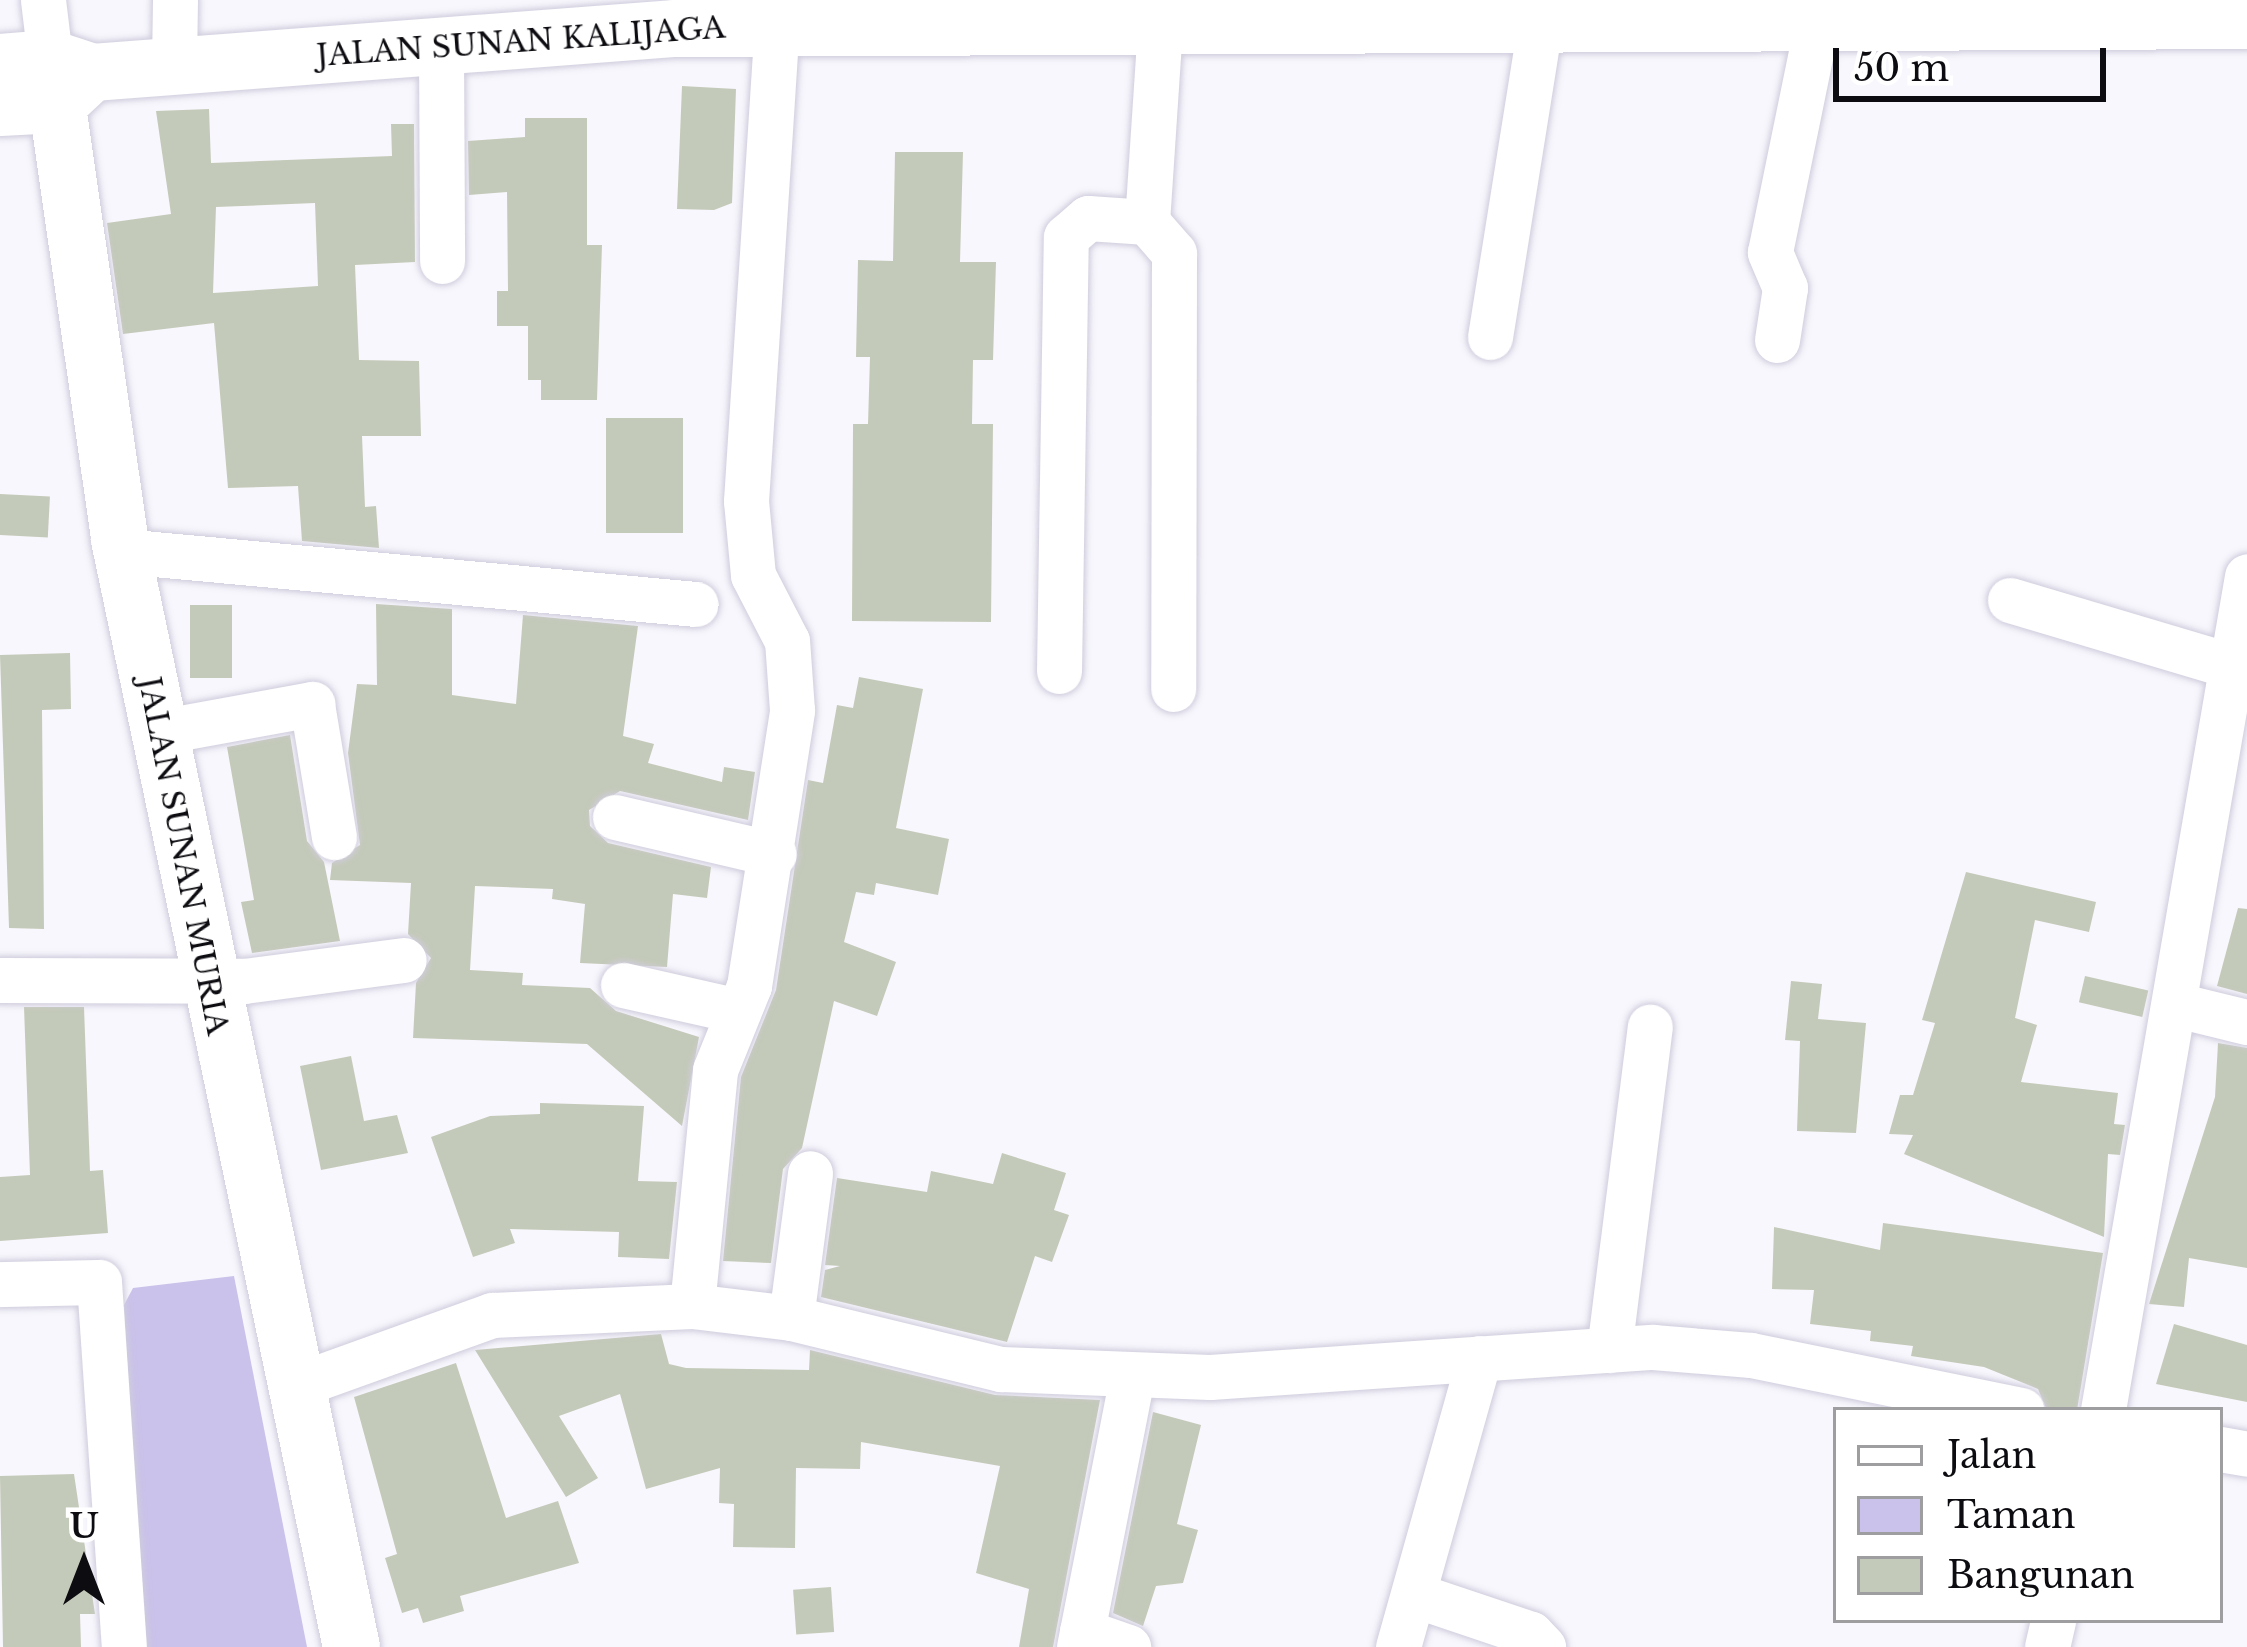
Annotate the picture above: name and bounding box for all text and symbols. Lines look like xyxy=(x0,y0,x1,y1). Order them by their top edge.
street label: JALAN SUNAN KALIJAGA xyxy=(315,10,727,74)
scale bar xyxy=(1839,24,2112,98)
text: 50 m xyxy=(1854,46,1949,91)
street label: JALAN SUNAN MURIA xyxy=(131,674,235,1038)
legend xyxy=(1833,1407,2223,1623)
text: Jalan xyxy=(1947,1433,2036,1478)
text: Taman xyxy=(1947,1493,2075,1538)
north arrow xyxy=(24,1503,144,1623)
text: U xyxy=(69,1506,99,1547)
text: Bangunan xyxy=(1947,1553,2135,1598)

